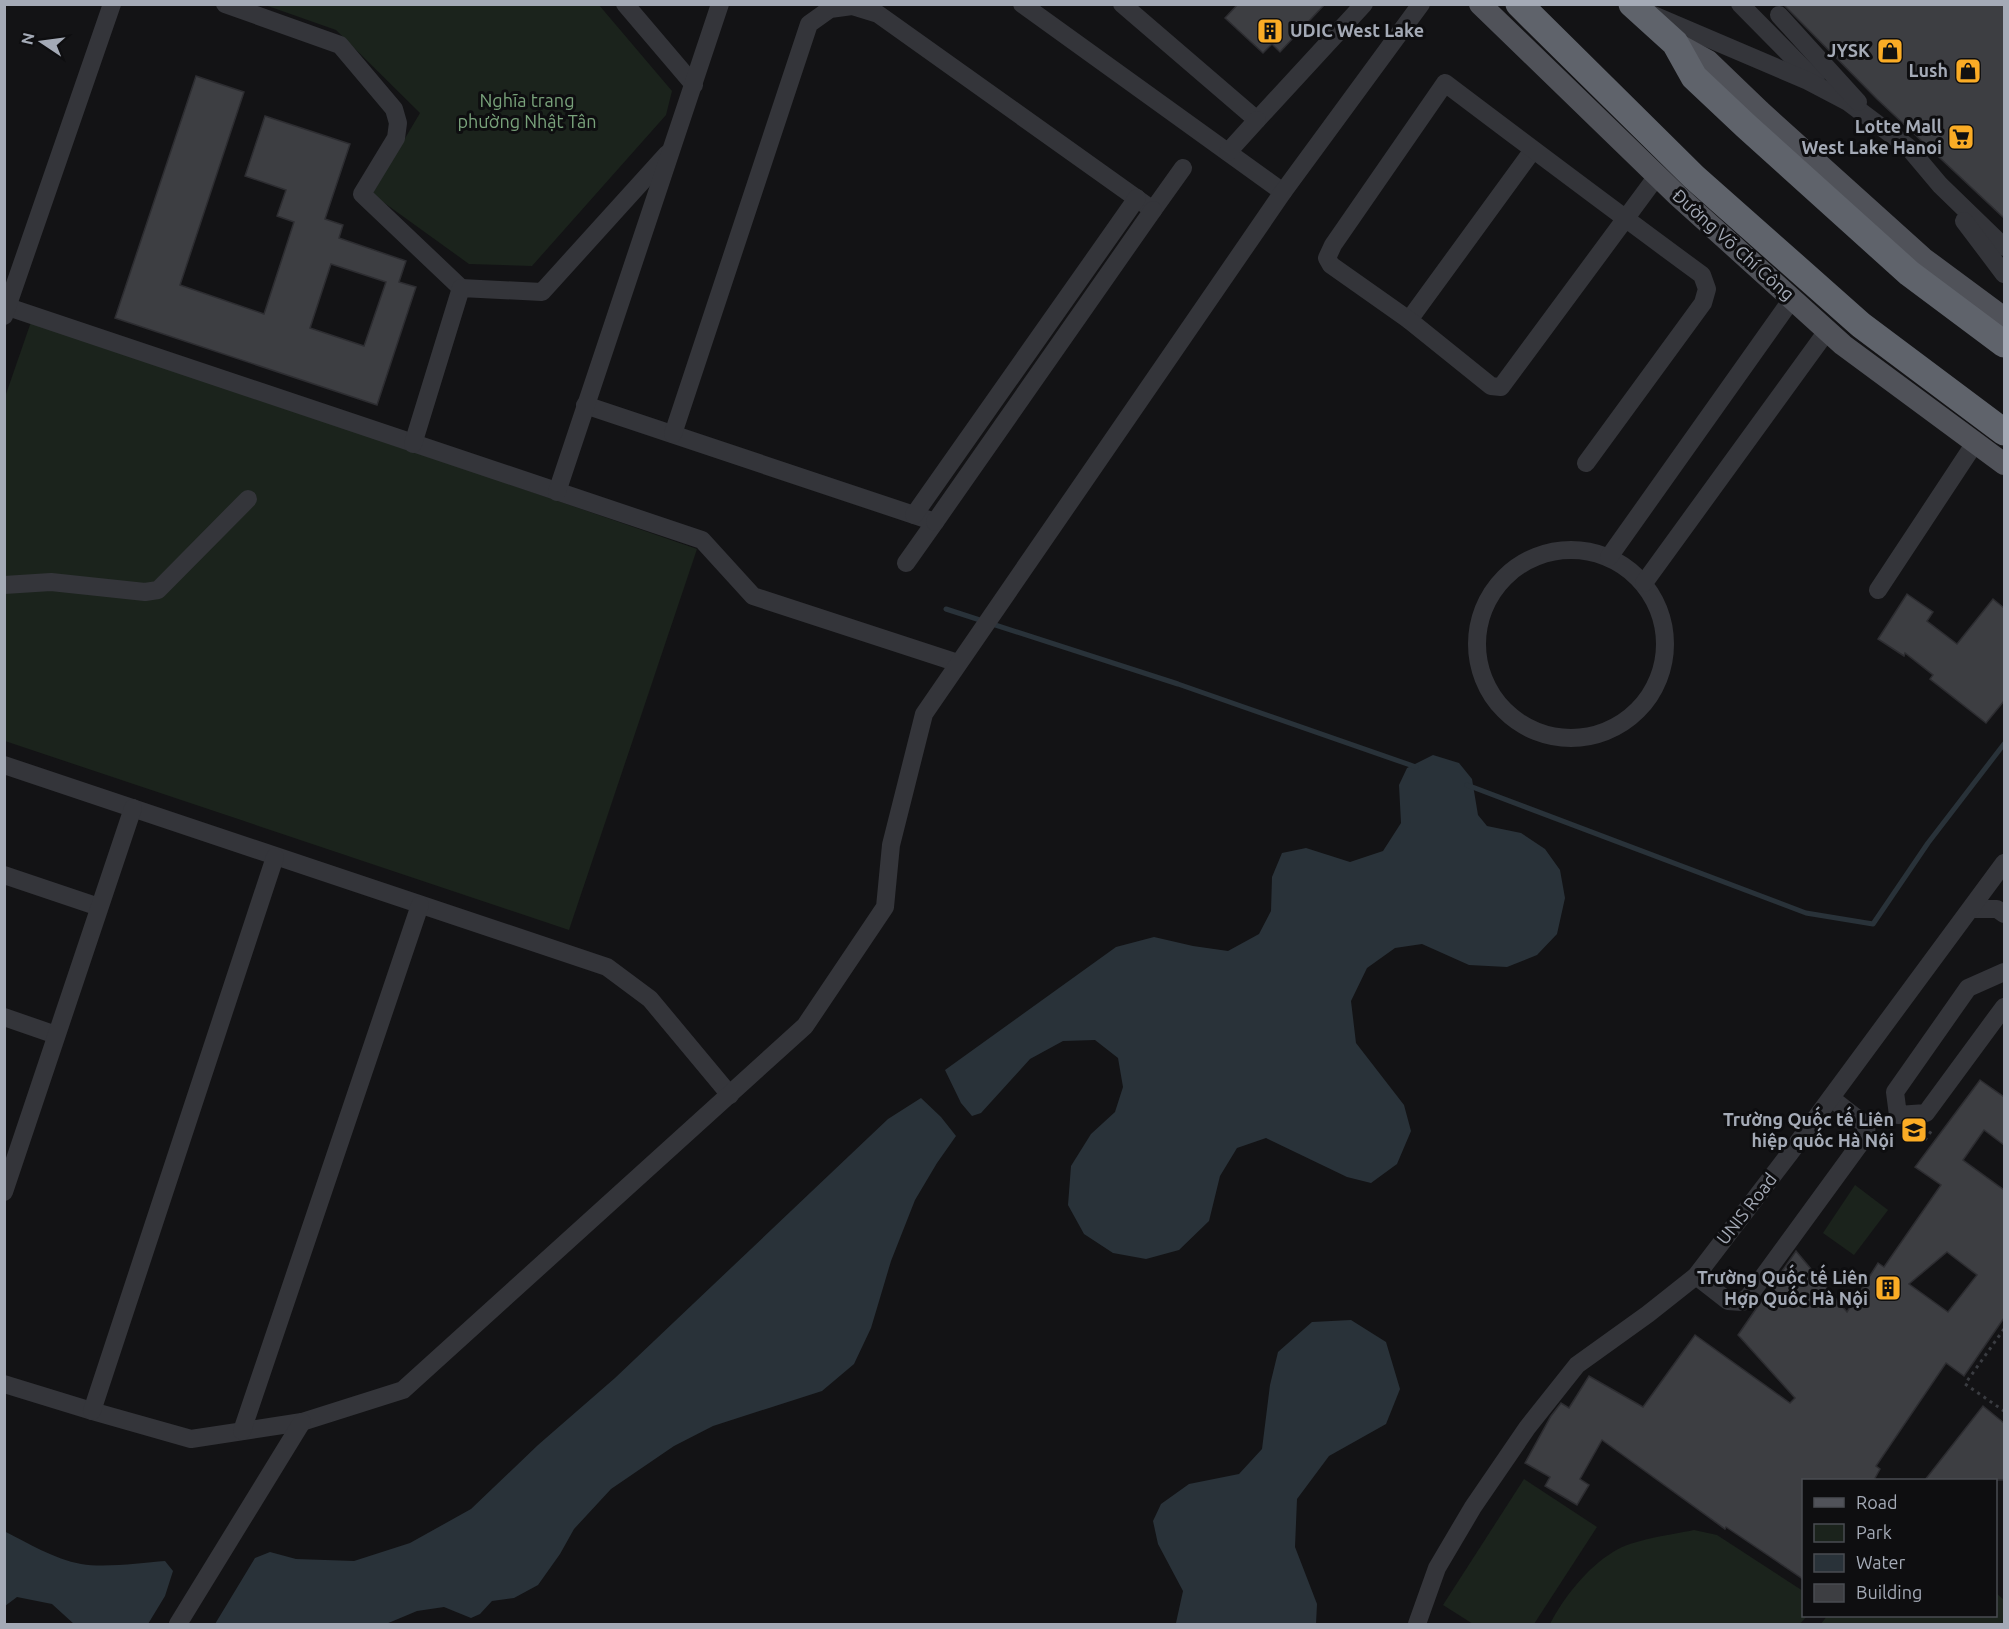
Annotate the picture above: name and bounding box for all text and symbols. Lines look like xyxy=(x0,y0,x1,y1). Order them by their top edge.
north arrow xyxy=(12,12,72,72)
building icon: UDIC West Lake xyxy=(1255,16,1285,46)
place label: UDIC West Lake xyxy=(1290,20,1424,40)
text: N xyxy=(17,31,37,46)
shop icon: JYSK xyxy=(1875,36,1905,66)
place label: JYSK xyxy=(1827,40,1870,60)
shop icon: Lush xyxy=(1953,56,1983,86)
place label: Lush xyxy=(1909,60,1948,80)
park label: Nghĩa trang phường Nhật Tân xyxy=(457,90,597,131)
place label: Lotte Mall West Lake Hanoi xyxy=(1801,116,1943,157)
supermarket icon: Lotte Mall West Lake Hanoi xyxy=(1946,122,1976,152)
street label: Đường Võ Chí Công xyxy=(1669,185,1798,304)
place label: Trường Quốc tế Liên hiệp quốc Hà Nội xyxy=(1723,1106,1894,1150)
school or university icon: Trường Quốc tế Liên hiệp quốc Hà Nội xyxy=(1899,1115,1929,1145)
street label: UNIS Road xyxy=(1712,1169,1780,1248)
place label: Trường Quốc tế Liên Hợp Quốc Hà Nội xyxy=(1697,1264,1868,1308)
building icon: Trường Quốc tế Liên Hợp Quốc Hà Nội xyxy=(1873,1273,1903,1303)
legend xyxy=(1802,1479,1997,1617)
text: Road xyxy=(1856,1492,1898,1512)
text: Park xyxy=(1856,1522,1892,1542)
text: Water xyxy=(1856,1552,1906,1572)
text: Building xyxy=(1856,1582,1922,1602)

